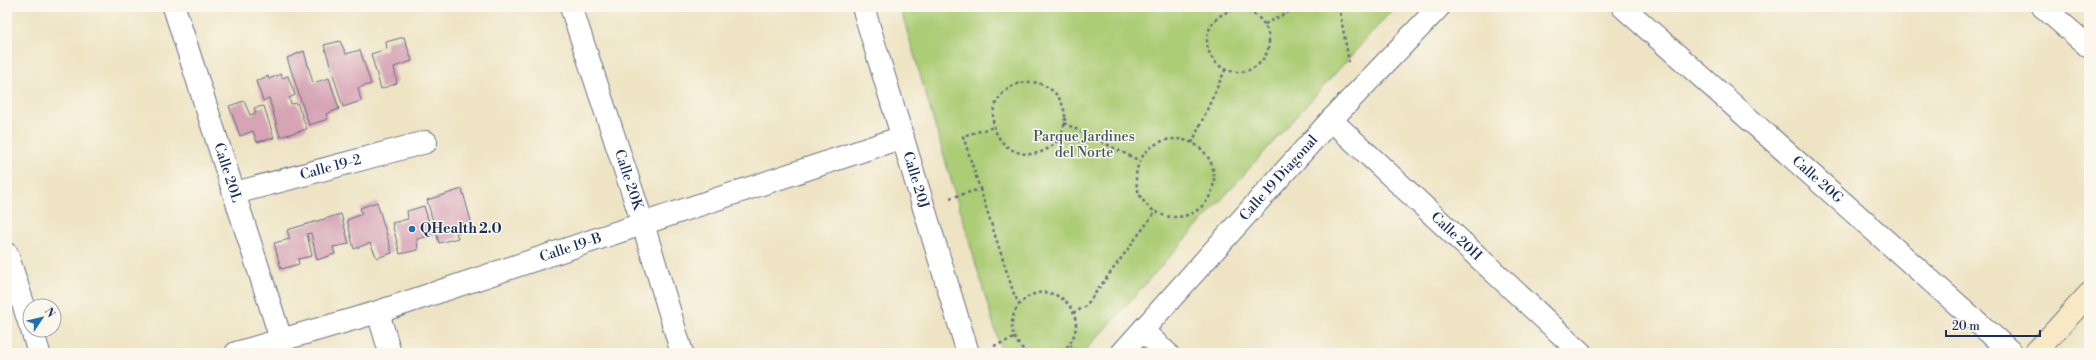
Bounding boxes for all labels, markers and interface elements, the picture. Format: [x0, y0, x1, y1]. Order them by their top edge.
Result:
park label: Parque Jardines del Norte [1033, 128, 1135, 162]
street label: Calle 19 Diagonal [1236, 131, 1322, 225]
street label: Calle 20L [209, 141, 245, 205]
street label: Calle 20K [610, 147, 647, 213]
street label: Calle 20J [898, 149, 933, 211]
street label: Calle 19-2 [298, 151, 363, 184]
street label: Calle 20G [1788, 152, 1847, 208]
street label: Calle 20H [1427, 208, 1486, 265]
place label: QHealth 2.0 [420, 220, 502, 238]
marker: QHealth 2.0 [407, 224, 417, 234]
street label: Calle 19-B [537, 229, 604, 266]
north arrow [22, 298, 62, 338]
text: N [41, 305, 58, 321]
scale bar [1946, 312, 2040, 338]
text: 20 m [1952, 319, 1980, 334]

